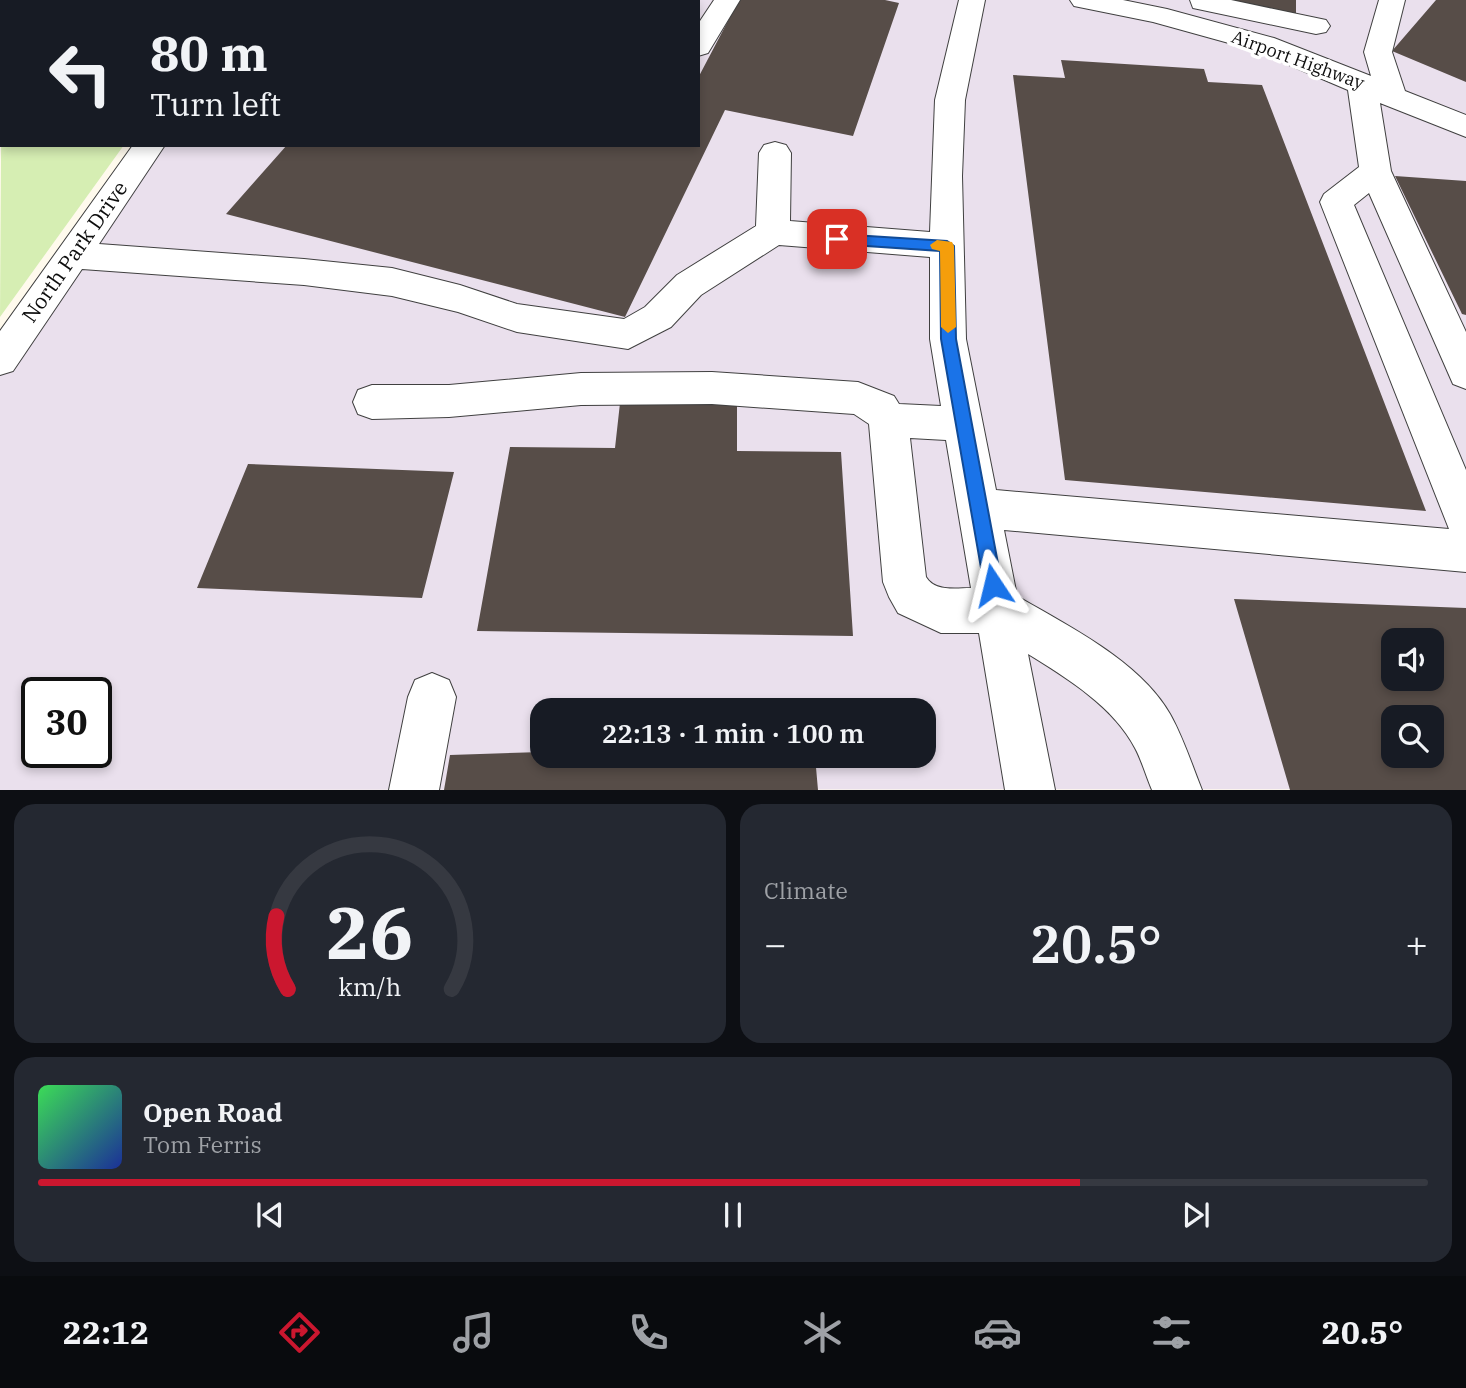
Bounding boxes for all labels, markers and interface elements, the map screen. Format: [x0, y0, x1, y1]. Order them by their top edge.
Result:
text: 80 m [150, 21, 268, 84]
street label: Airport Highway [1229, 25, 1368, 94]
icon: left [35, 28, 126, 119]
text: Turn left [150, 83, 281, 125]
street label: North Park Drive [15, 175, 133, 328]
pin [807, 209, 867, 269]
icon: arrive [818, 220, 856, 258]
position arrow [956, 548, 1030, 622]
map controls [1381, 628, 1444, 768]
button: sound [1381, 628, 1444, 691]
speed limit sign: 30 [21, 677, 112, 768]
button: search [1381, 705, 1444, 768]
text: 22:13 · 1 min · 100 m [602, 716, 864, 750]
text: Climate [764, 875, 848, 905]
text: 26 [326, 885, 414, 980]
text: 20.5° [1030, 910, 1162, 977]
text: − [764, 919, 787, 968]
text: + [1405, 919, 1428, 968]
text: km/h [338, 970, 402, 1003]
text: Open Road [143, 1095, 282, 1129]
text: Tom Ferris [143, 1129, 262, 1159]
icon: previous [251, 1196, 289, 1234]
icon: pause [714, 1196, 752, 1234]
icon: next [1177, 1196, 1215, 1234]
icon: directions [275, 1308, 324, 1357]
icon: music [449, 1308, 498, 1357]
icon: phone [624, 1308, 673, 1357]
icon: climate [798, 1308, 847, 1357]
icon: car [973, 1308, 1022, 1357]
icon: filters [1147, 1308, 1196, 1357]
text: 22:12 [63, 1311, 149, 1353]
text: 20.5° [1322, 1311, 1403, 1353]

